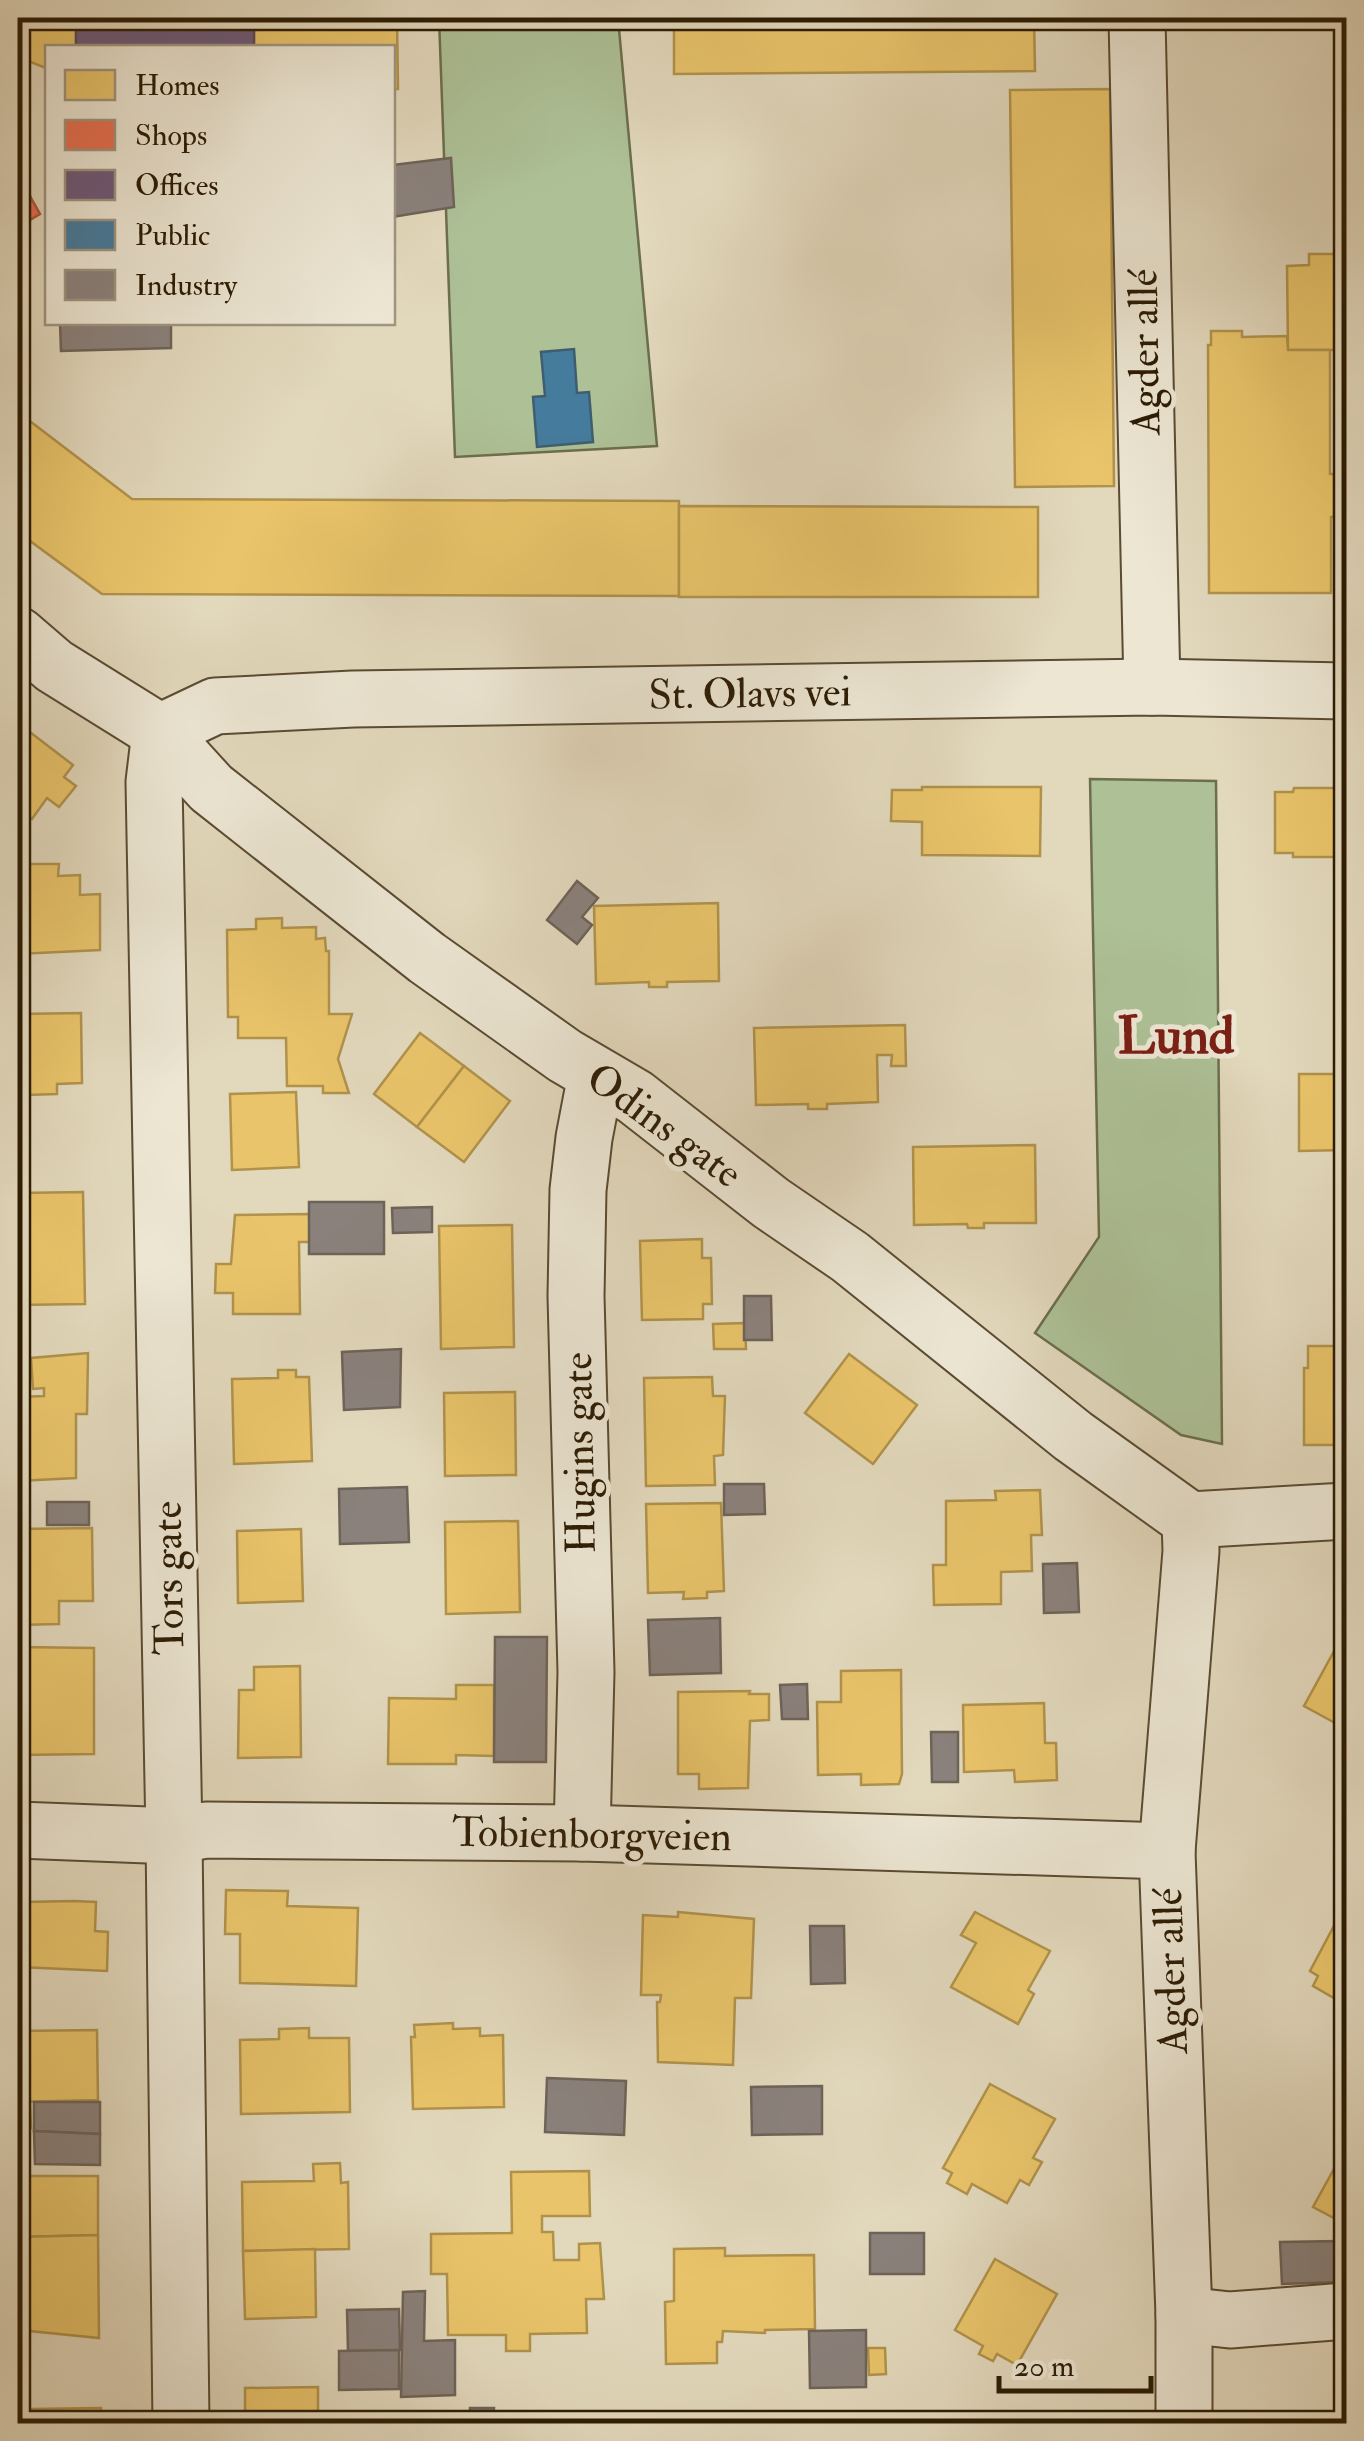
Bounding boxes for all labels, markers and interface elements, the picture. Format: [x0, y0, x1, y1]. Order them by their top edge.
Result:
legend [45, 45, 395, 325]
text: Homes [135, 67, 220, 104]
text: Shops [135, 117, 207, 154]
text: Offices [135, 167, 219, 204]
text: Public [135, 217, 210, 254]
text: Industry [135, 267, 238, 304]
street label: Agder allé [1118, 268, 1172, 437]
street label: St. Olavs vei [648, 666, 852, 722]
district label: Lund [1118, 1004, 1235, 1069]
street label: Odins gate [576, 1052, 752, 1200]
street label: Hugins gate [552, 1352, 608, 1554]
street label: Tors gate [142, 1501, 196, 1655]
street label: Tobienborgveien [452, 1807, 732, 1863]
street label: Agder allé [1142, 1887, 1200, 2056]
scale bar [999, 2331, 1152, 2393]
text: 20 m [1014, 2348, 1074, 2385]

